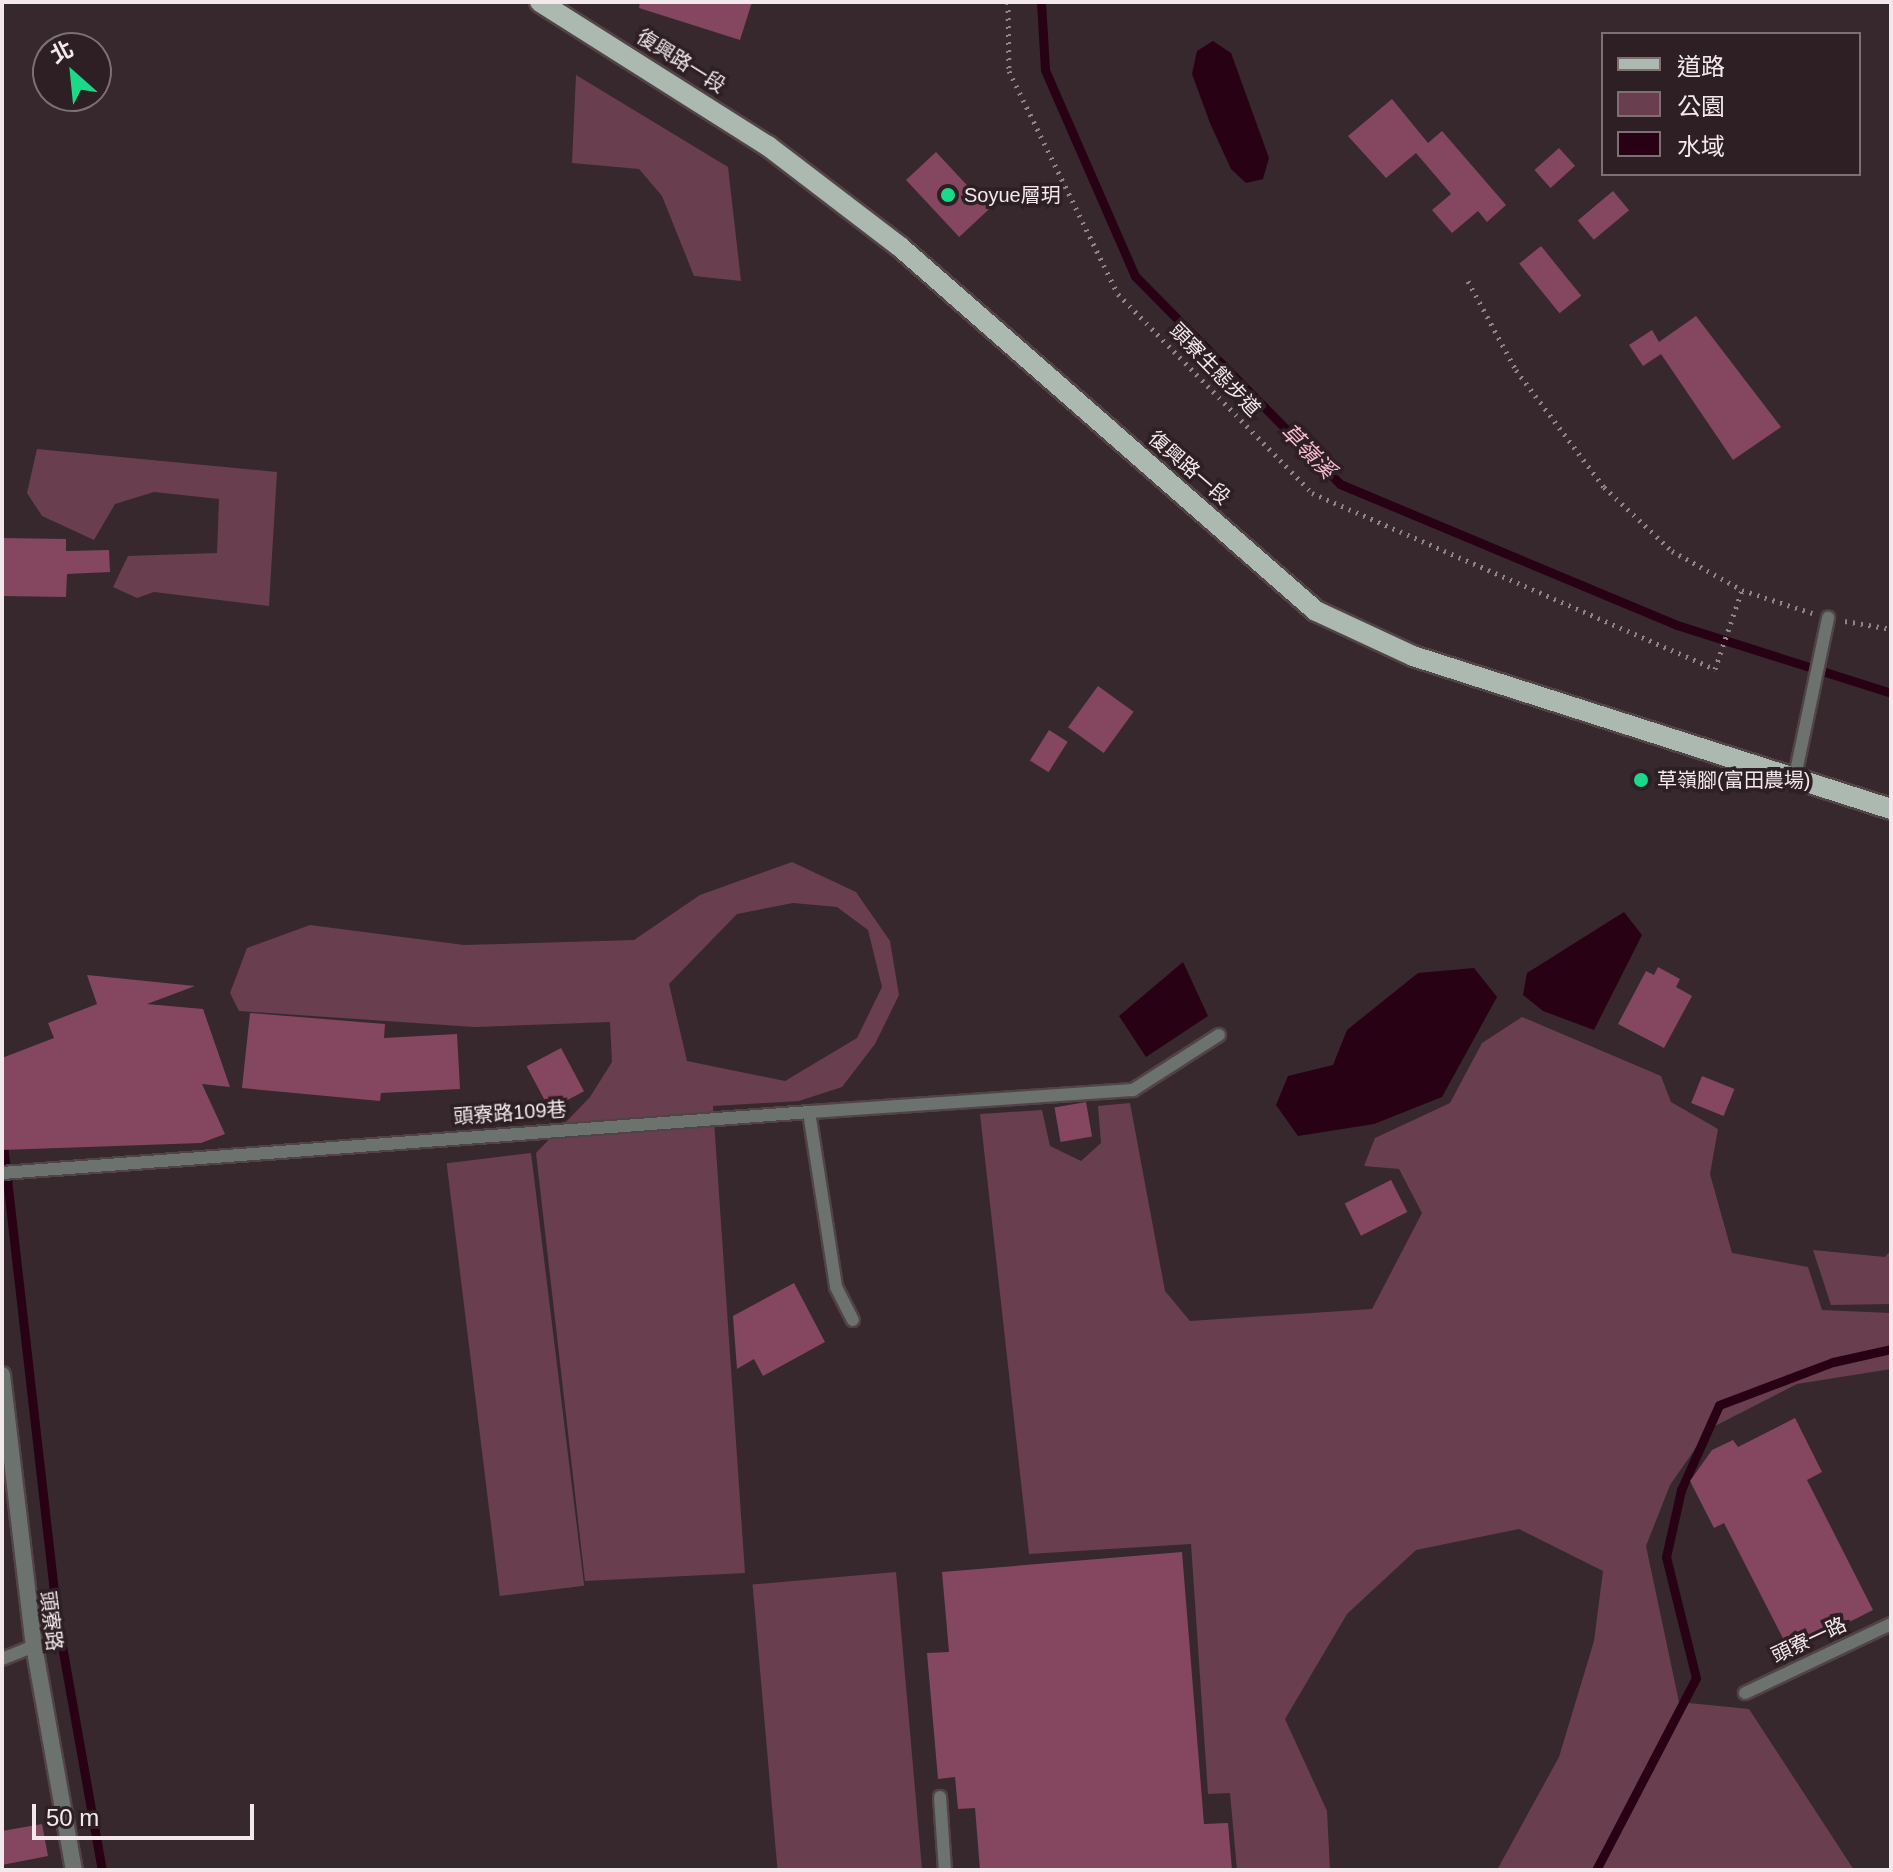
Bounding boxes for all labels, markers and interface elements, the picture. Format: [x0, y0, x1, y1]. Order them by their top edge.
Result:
street label: 復興路一段 [632, 24, 730, 98]
north arrow [32, 32, 112, 112]
legend [1601, 32, 1861, 176]
text: 北 [46, 36, 77, 68]
text: 道路 [1677, 53, 1725, 80]
text: 公園 [1677, 93, 1725, 120]
text: 水域 [1677, 133, 1725, 160]
place label: Soyue層玥 [964, 183, 1061, 207]
marker: Soyue層玥 [939, 186, 957, 204]
street label: 頭寮生態步道 [1165, 319, 1265, 421]
water label: 草嶺溪 [1275, 418, 1341, 484]
street label: 復興路一段 [1143, 426, 1235, 510]
place label: 草嶺腳(富田農場) [1657, 768, 1810, 792]
marker: 草嶺腳(富田農場) [1632, 771, 1650, 789]
street label: 頭寮路109巷 [453, 1097, 567, 1129]
street label: 頭寮路 [35, 1590, 67, 1652]
street label: 頭寮一路 [1768, 1612, 1850, 1668]
scale bar [36, 1788, 258, 1838]
text: 50 m [46, 1804, 99, 1831]

